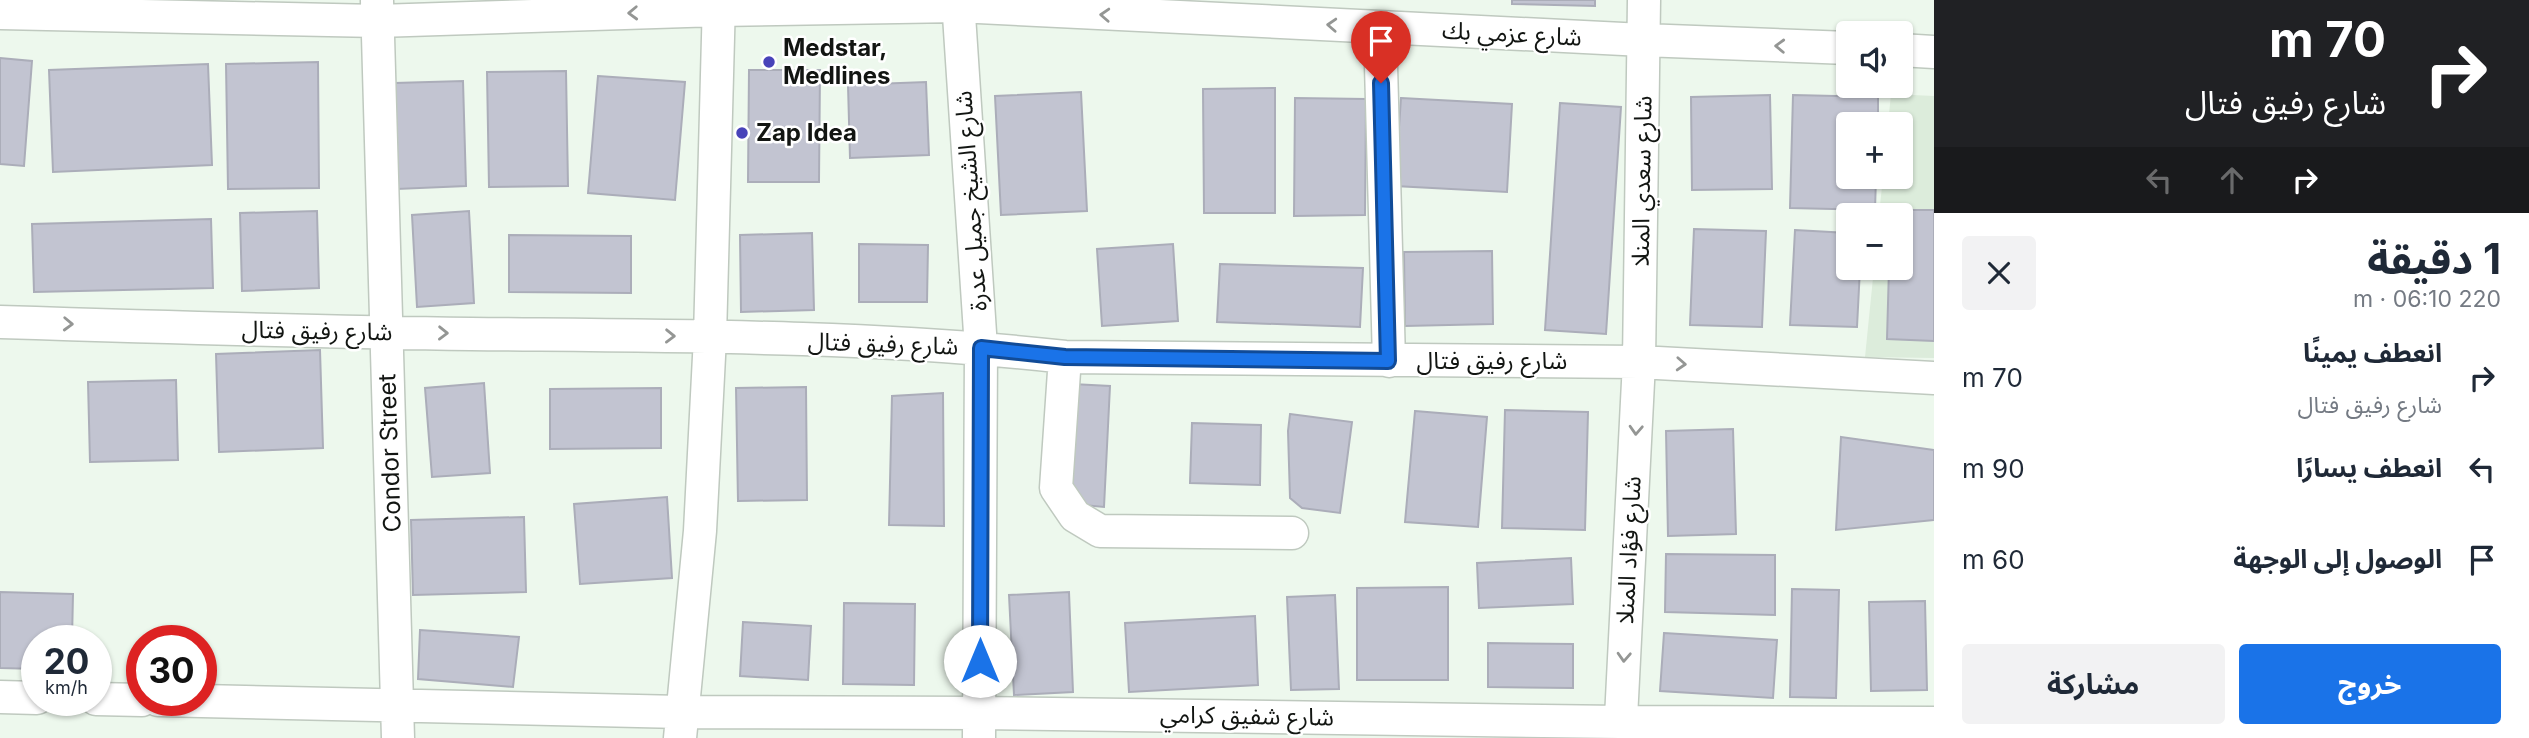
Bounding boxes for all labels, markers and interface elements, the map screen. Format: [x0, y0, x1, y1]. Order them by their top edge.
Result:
one-way arrow [627, 5, 638, 21]
one-way arrow [1099, 7, 1110, 22]
text: 70 m [2269, 10, 2386, 69]
pin [1351, 11, 1411, 83]
street label: شارع عزمي بك [1441, 15, 1583, 56]
one-way arrow [1327, 18, 1338, 33]
map controls [1836, 21, 1913, 280]
button: sound [1836, 21, 1913, 98]
icon: arrive [1362, 22, 1400, 60]
icon: right [2410, 28, 2501, 119]
place label: Medstar, Medlines [783, 33, 890, 90]
one-way arrow [1774, 38, 1785, 53]
marker: Medstar, Medlines [761, 54, 777, 70]
text: شارع رفيق فتال [2185, 83, 2386, 122]
street label: شارع الشيخ جميل عدرة [948, 90, 996, 312]
street label: شارع سعدي المنلا [1626, 95, 1662, 267]
button: + [1836, 112, 1913, 189]
place label: Zap Idea [756, 118, 857, 147]
marker: Zap Idea [734, 125, 750, 141]
icon: left [2140, 161, 2178, 199]
icon: ahead [2213, 161, 2251, 199]
icon: right [2286, 161, 2324, 199]
button: − [1836, 203, 1913, 280]
text: 1 دقيقة [2367, 233, 2501, 284]
button: close [1962, 236, 2036, 310]
text: 220 m · 06:10 [2353, 285, 2501, 313]
street label: شارع رفيق فتال [241, 315, 393, 349]
one-way arrow [63, 316, 74, 332]
one-way arrow [437, 326, 448, 341]
street label: شارع رفيق فتال [807, 326, 959, 364]
one-way arrow [665, 328, 676, 344]
text: انعطف يمينًا [2303, 337, 2442, 368]
street label: شارع رفيق فتال [1417, 346, 1567, 378]
one-way arrow [1676, 356, 1687, 371]
icon: right [2463, 359, 2501, 397]
text: 70 m [1962, 362, 2023, 393]
street label: Condor Street [372, 373, 407, 533]
text: شارع رفيق فتال [2298, 391, 2442, 419]
one-way arrow [1628, 425, 1643, 436]
icon: left [2463, 450, 2501, 488]
text: انعطف يسارًا [2296, 452, 2442, 483]
text: 90 m [1962, 453, 2025, 484]
street label: شارع فؤاد المنلا [1610, 475, 1650, 625]
icon: arrive [2463, 541, 2501, 579]
text: الوصول إلى الوجهة [2233, 543, 2442, 574]
text: 60 m [1962, 544, 2025, 575]
position arrow [943, 624, 1017, 698]
speed limit sign: 30 [126, 625, 217, 716]
text: 20 [44, 640, 89, 682]
button: مشاركة [1962, 644, 2225, 724]
button: خروج [2239, 644, 2501, 724]
one-way arrow [1616, 652, 1631, 663]
text: km/h [45, 677, 88, 698]
street label: شارع شفيق كرامي [1160, 699, 1334, 736]

